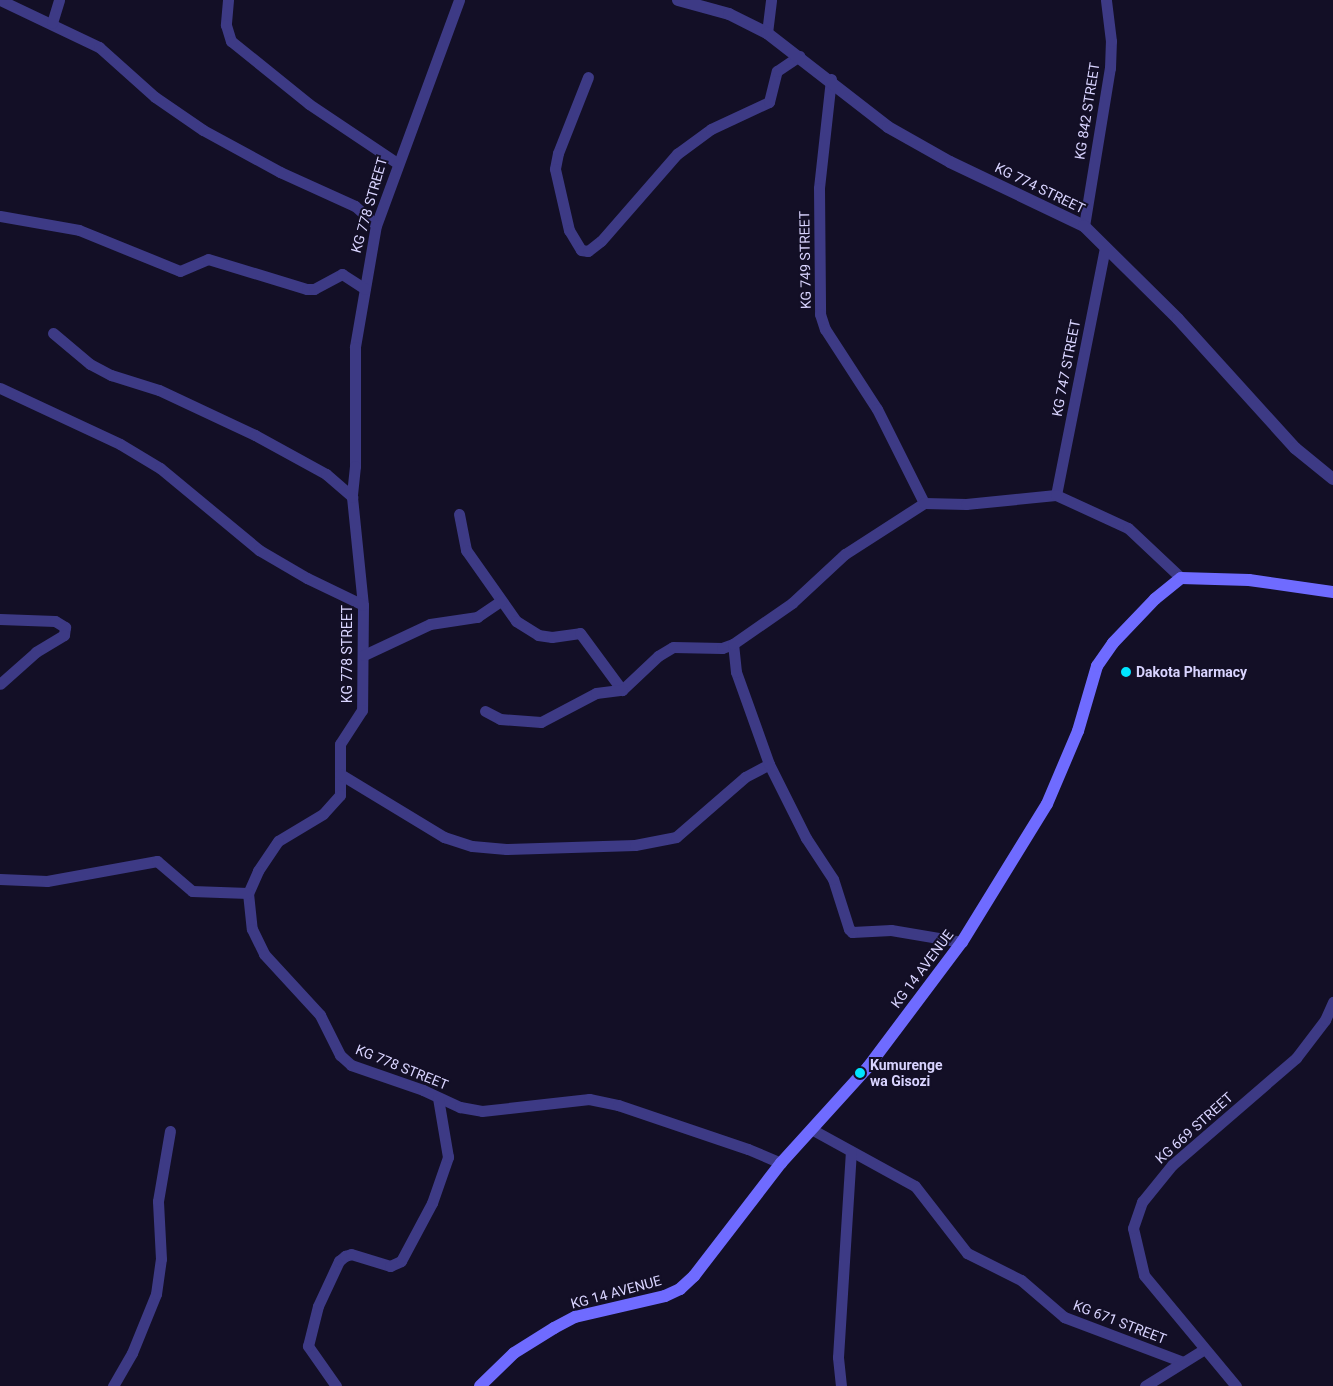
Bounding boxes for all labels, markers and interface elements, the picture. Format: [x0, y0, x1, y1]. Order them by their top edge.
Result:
street label: KG 842 STREET [1071, 61, 1103, 161]
street label: KG 778 STREET [347, 155, 391, 255]
street label: KG 774 STREET [992, 159, 1088, 217]
street label: KG 749 STREET [796, 211, 814, 309]
street label: KG 747 STREET [1048, 318, 1084, 418]
street label: KG 778 STREET [339, 605, 355, 703]
place label: Dakota Pharmacy [1136, 664, 1247, 680]
marker: Dakota Pharmacy [1120, 666, 1132, 678]
street label: KG 14 AVENUE [887, 927, 957, 1011]
street label: KG 778 STREET [353, 1041, 451, 1093]
place label: Kumurenge wa Gisozi [870, 1057, 943, 1090]
marker: Kumurenge wa Gisozi [854, 1067, 866, 1079]
street label: KG 669 STREET [1152, 1089, 1236, 1167]
street label: KG 14 AVENUE [569, 1272, 663, 1312]
street label: KG 671 STREET [1071, 1297, 1169, 1347]

